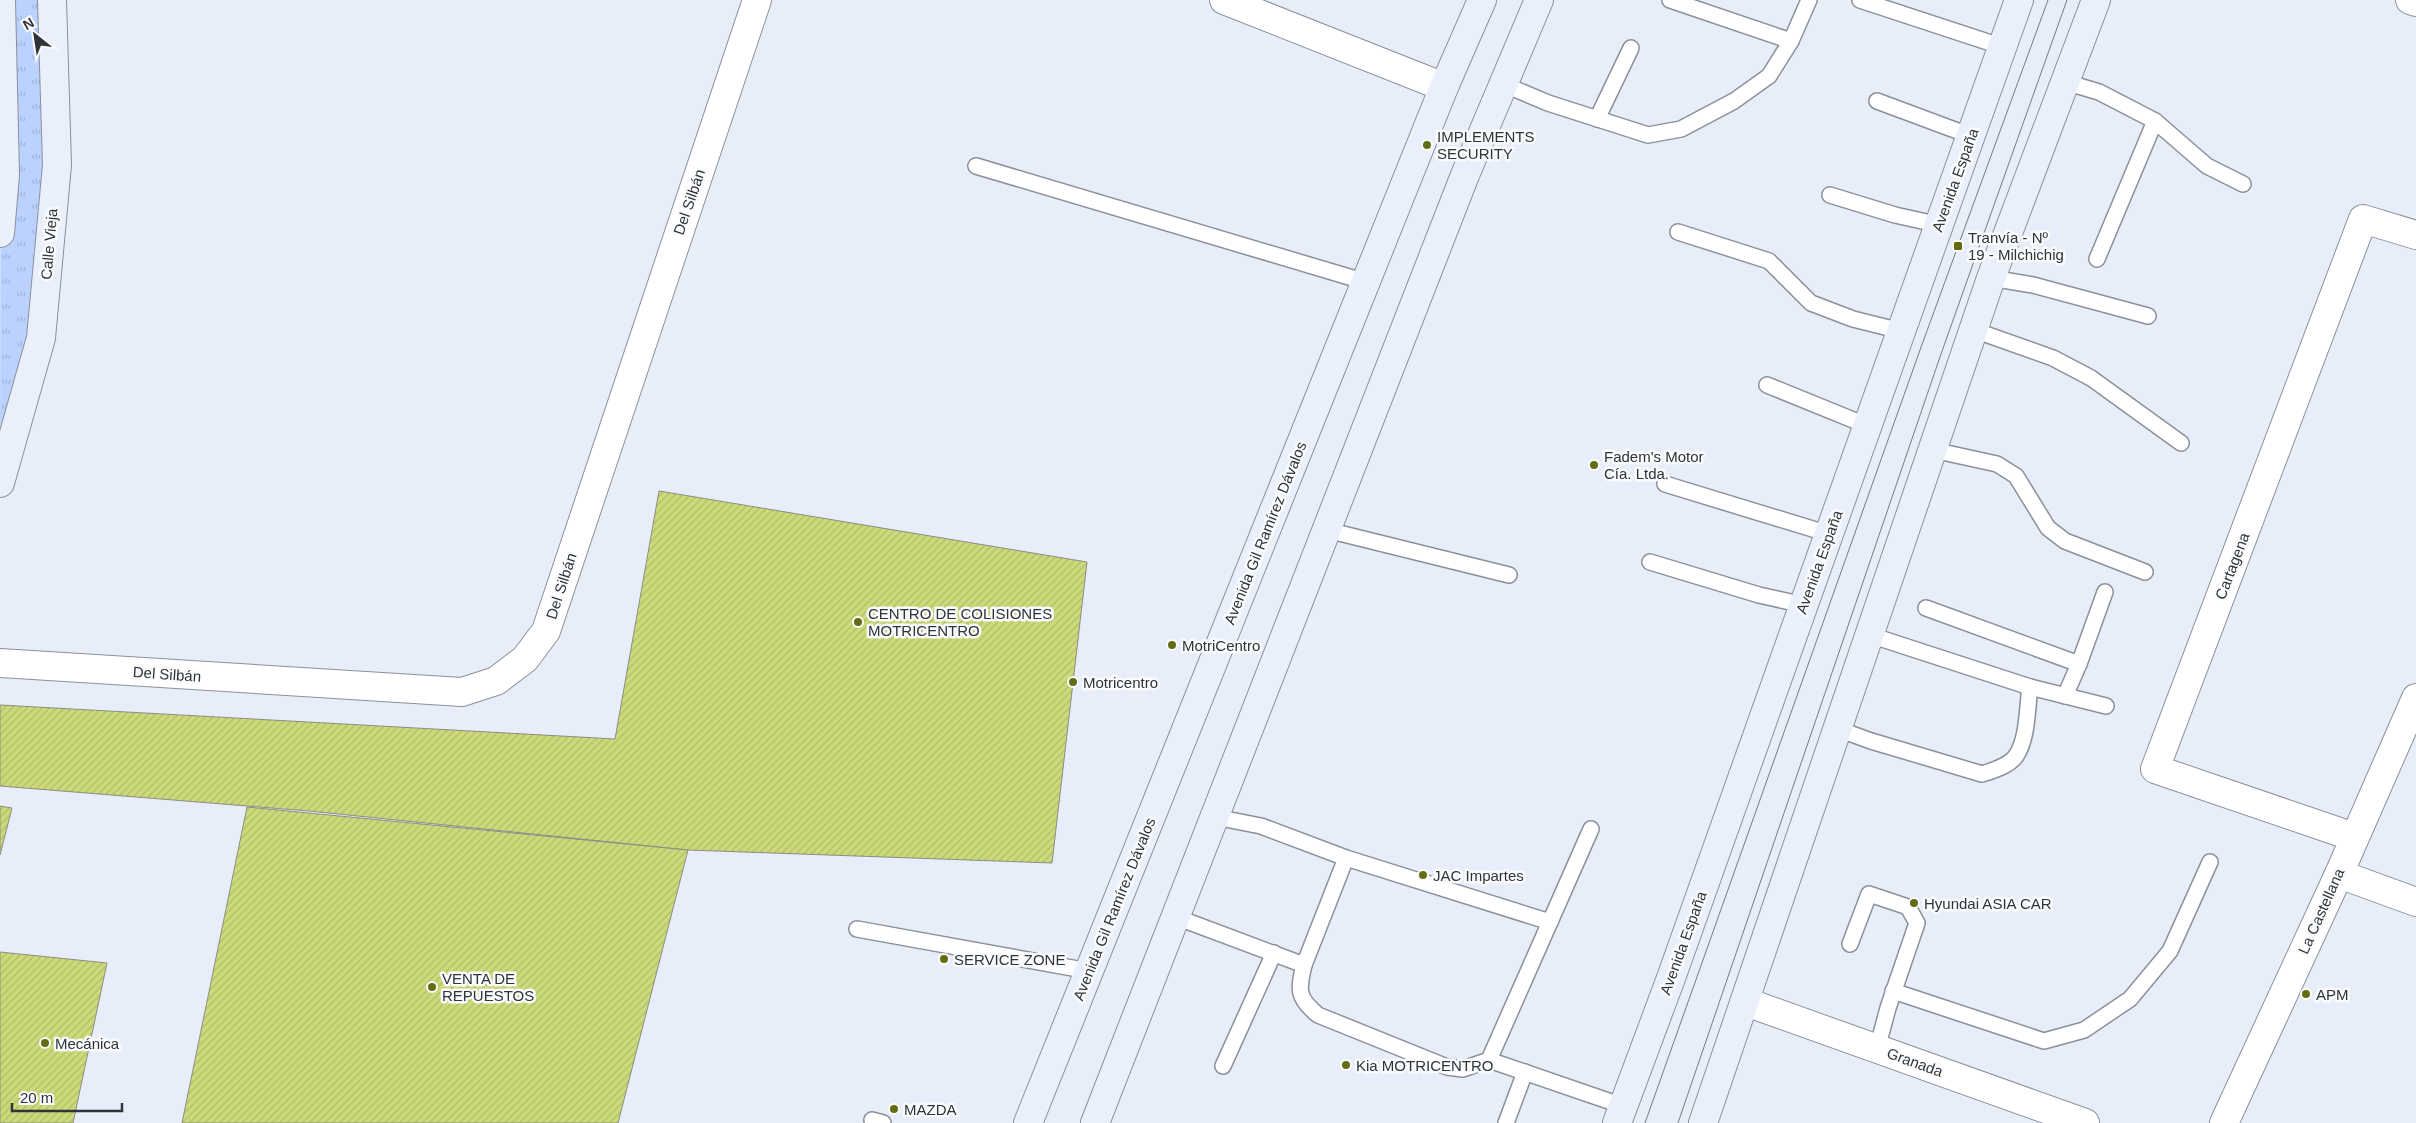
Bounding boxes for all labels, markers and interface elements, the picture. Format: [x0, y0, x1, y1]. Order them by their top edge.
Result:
north arrow [10, 10, 60, 60]
text: N [20, 14, 37, 33]
street label: Avenida España [1928, 125, 1982, 234]
place label: IMPLEMENTS SECURITY [1437, 128, 1535, 162]
marker: IMPLEMENTS SECURITY [1421, 139, 1433, 151]
street label: Del Silbán [670, 167, 708, 237]
street label: Calle Vieja [37, 207, 61, 280]
place label: Tranvía - Nº 19 - Milchichig [1968, 229, 2064, 263]
marker: Tranvía - Nº 19 - Milchichig [1952, 240, 1964, 252]
street label: Avenida Gil Ramírez Dávalos [1220, 439, 1310, 627]
place label: Fadem's Motor Cía. Ltda. [1604, 448, 1704, 482]
marker: Fadem's Motor Cía. Ltda. [1588, 459, 1600, 471]
street label: Avenida España [1792, 507, 1846, 616]
street label: Cartagena [2212, 530, 2253, 602]
street label: Del Silbán [542, 551, 580, 621]
place label: CENTRO DE COLISIONES MOTRICENTRO [868, 605, 1052, 639]
marker: CENTRO DE COLISIONES MOTRICENTRO [852, 616, 864, 628]
place label: MotriCentro [1182, 637, 1260, 654]
marker: MotriCentro [1166, 639, 1178, 651]
street label: Del Silbán [132, 663, 202, 685]
place label: Motricentro [1083, 674, 1158, 691]
marker: Motricentro [1067, 676, 1079, 688]
street label: Avenida Gil Ramírez Dávalos [1069, 815, 1159, 1003]
street label: La Castellana [2295, 865, 2348, 956]
place label: JAC Impartes [1433, 867, 1524, 884]
marker: JAC Impartes [1417, 869, 1429, 881]
street label: Avenida España [1656, 888, 1710, 997]
place label: Hyundai ASIA CAR [1924, 895, 2052, 912]
marker: Hyundai ASIA CAR [1908, 897, 1920, 909]
place label: SERVICE ZONE [954, 951, 1065, 968]
marker: SERVICE ZONE [938, 953, 950, 965]
place label: VENTA DE REPUESTOS [442, 970, 534, 1004]
marker: VENTA DE REPUESTOS [426, 981, 438, 993]
place label: APM [2316, 986, 2349, 1003]
marker: APM [2300, 988, 2312, 1000]
place label: Mecánica [55, 1035, 120, 1052]
marker: Mecánica [39, 1037, 51, 1049]
street label: Granada [1885, 1044, 1946, 1080]
place label: Kia MOTRICENTRO [1356, 1057, 1494, 1074]
marker: Kia MOTRICENTRO [1340, 1059, 1352, 1071]
scale bar [12, 1080, 122, 1112]
text: 20 m [20, 1089, 53, 1106]
place label: MAZDA [904, 1101, 957, 1118]
marker: MAZDA [888, 1103, 900, 1115]

